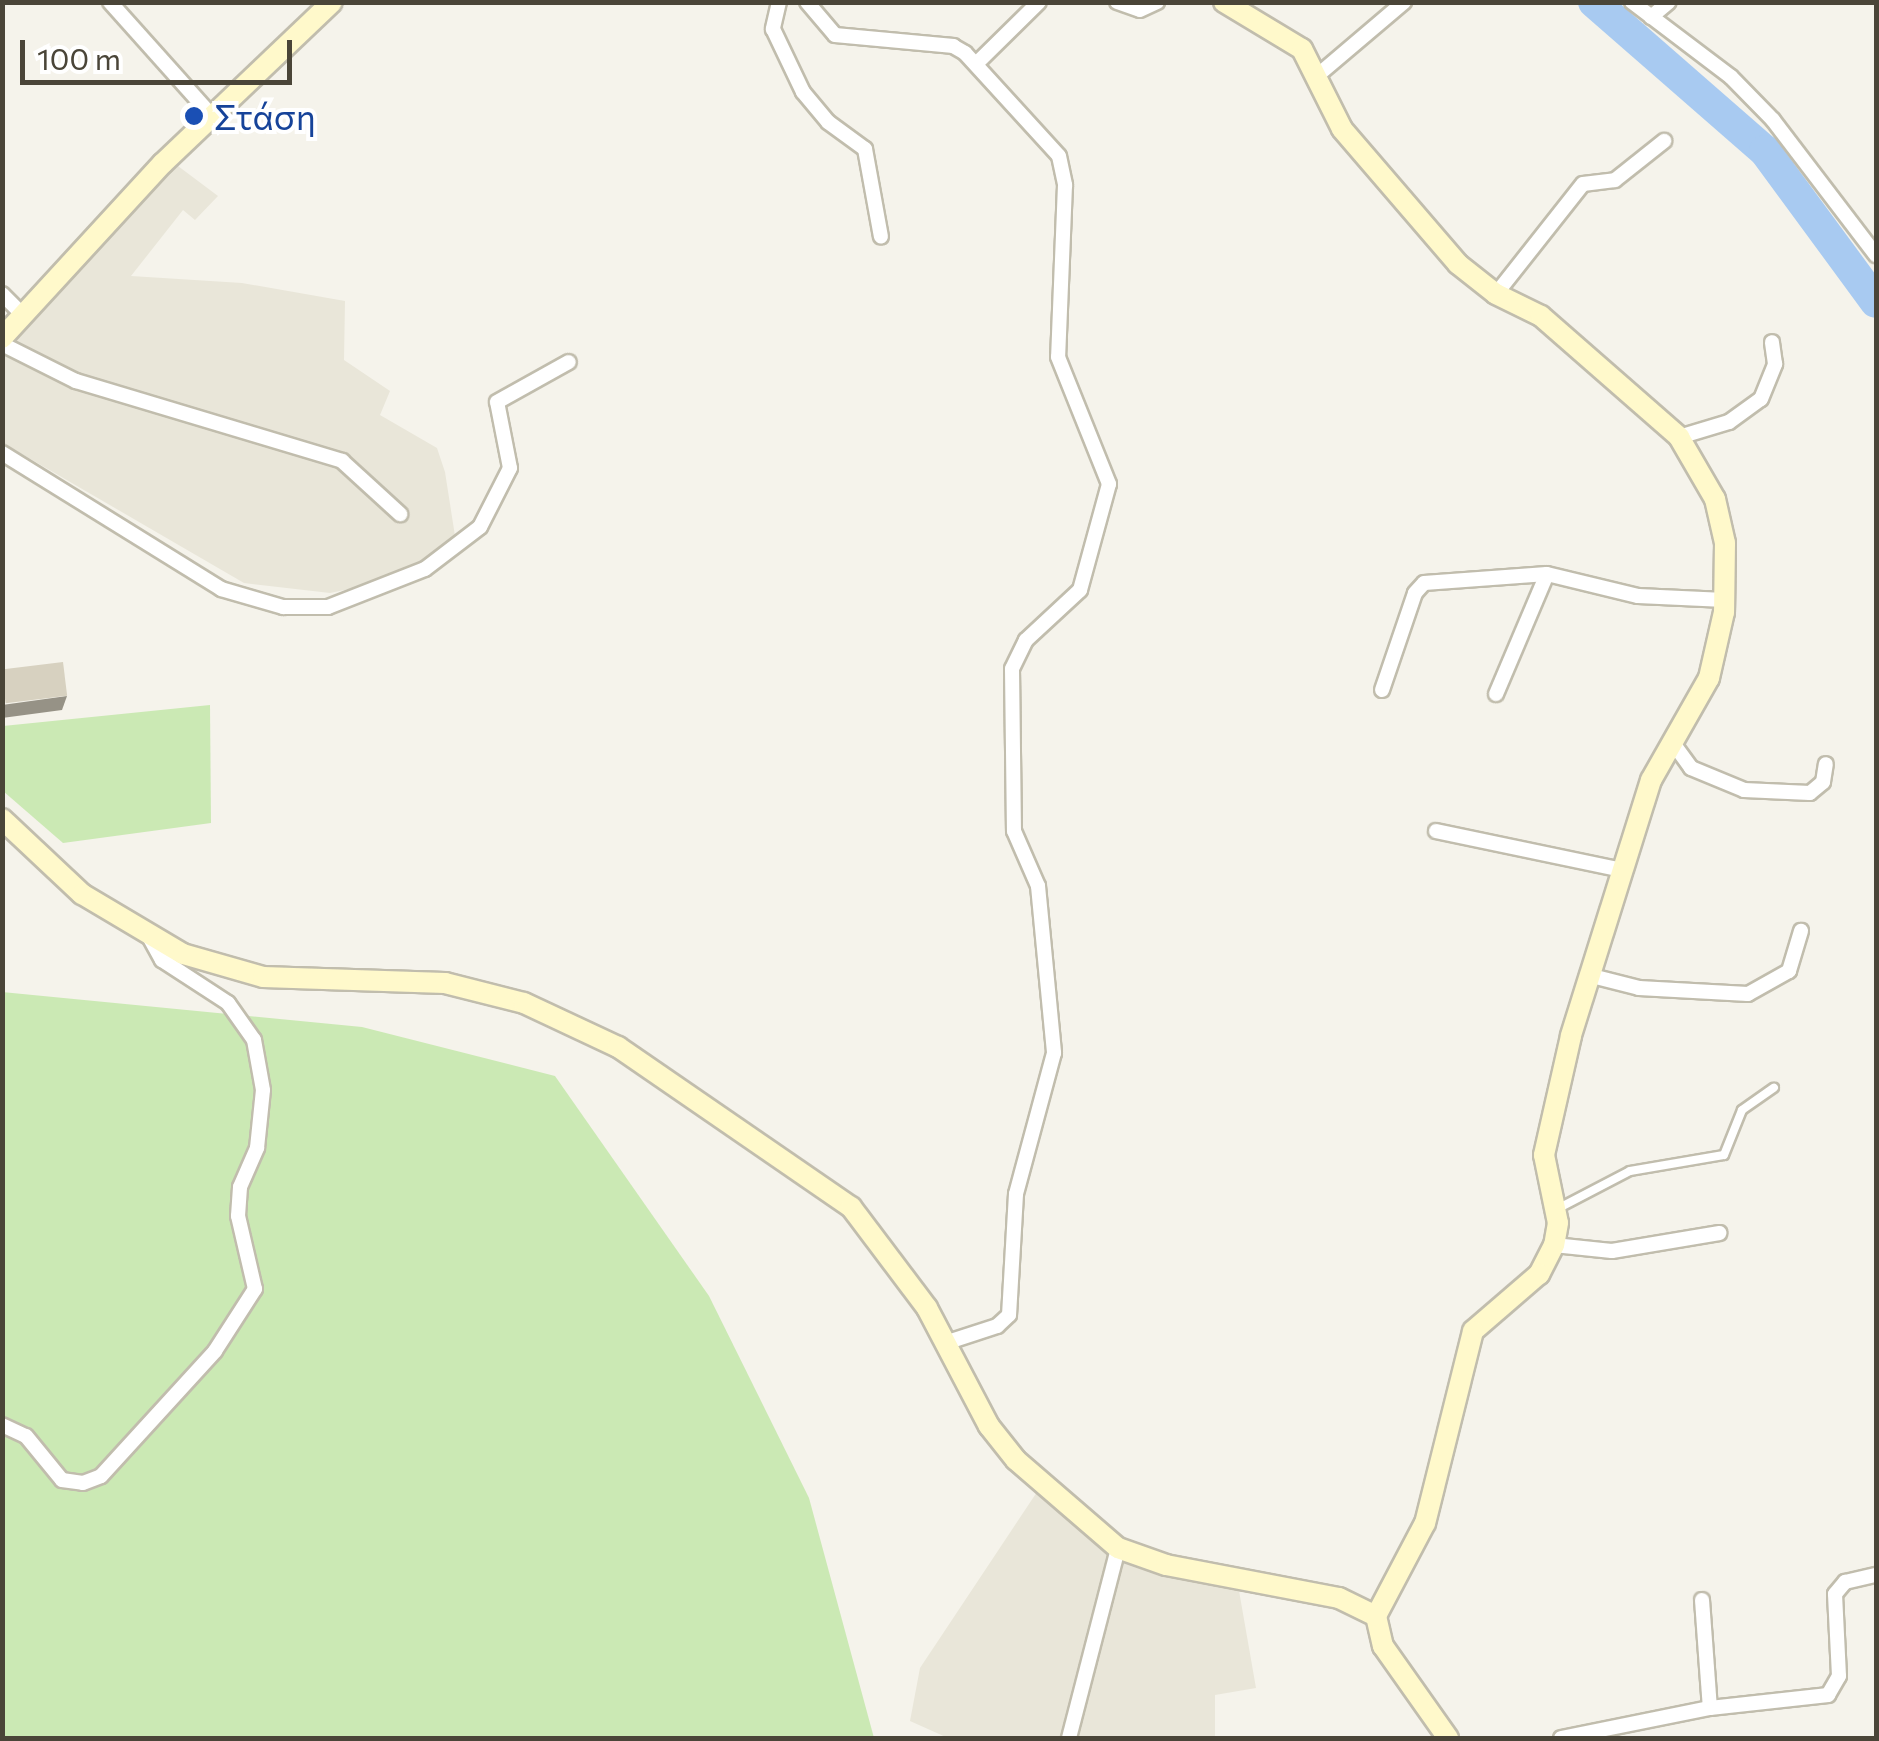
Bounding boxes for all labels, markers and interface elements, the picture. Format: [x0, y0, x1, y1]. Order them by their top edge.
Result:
scale bar [25, 20, 298, 82]
text: 100 m [37, 39, 121, 76]
place label: Στάση [214, 95, 316, 137]
marker: Στάση [183, 105, 205, 127]

